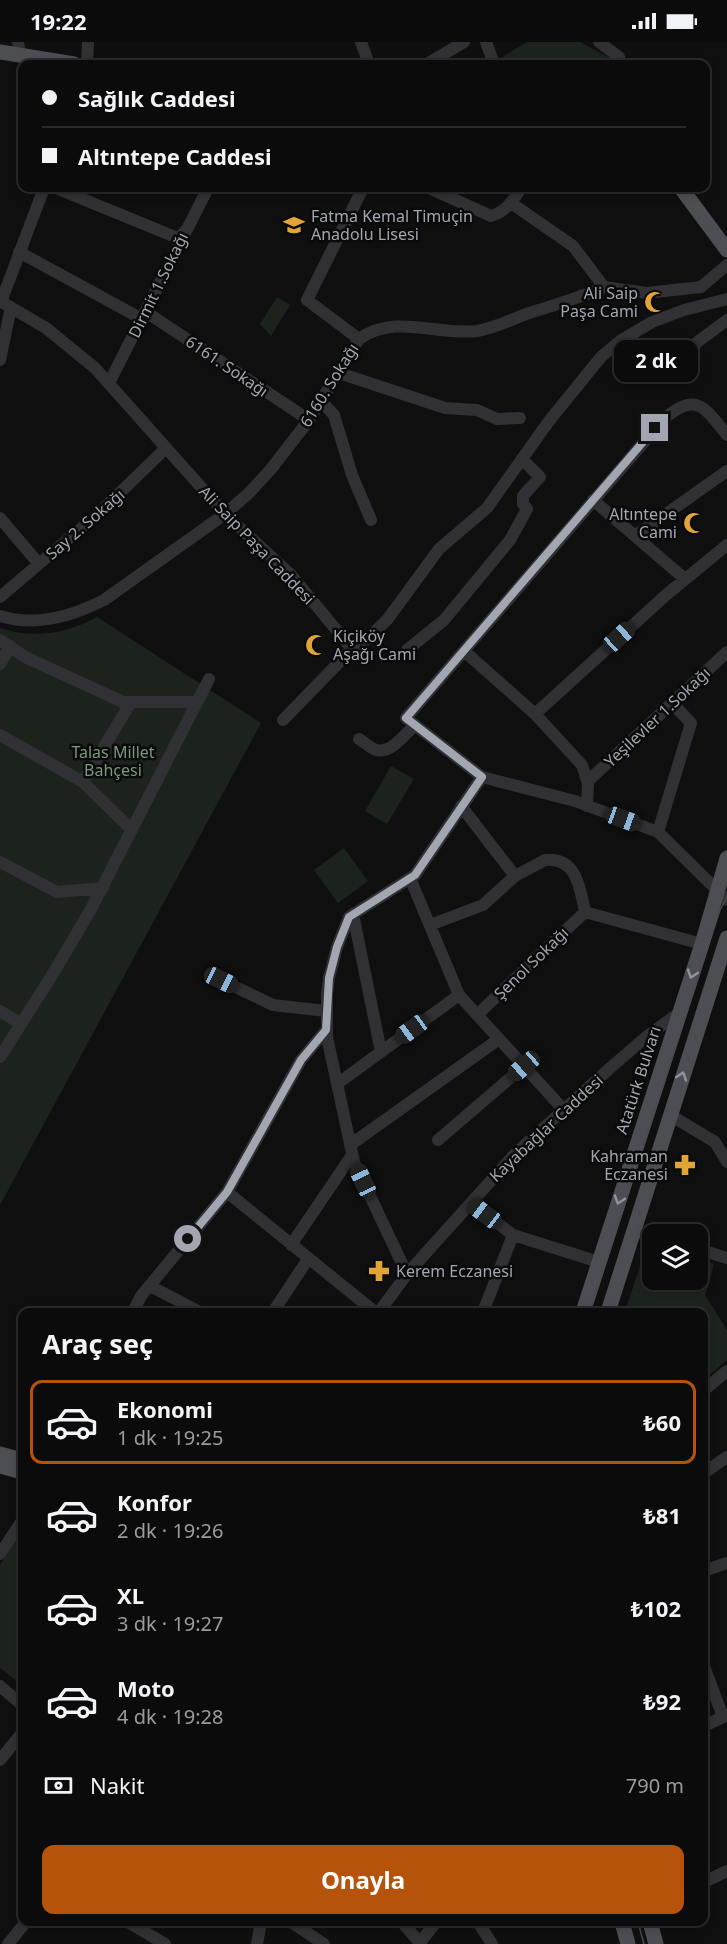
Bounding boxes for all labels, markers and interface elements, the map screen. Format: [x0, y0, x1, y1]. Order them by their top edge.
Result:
text: 19:22 [30, 6, 87, 36]
text: Sağlık Caddesi [78, 83, 236, 113]
text: Altıntepe Caddesi [78, 141, 272, 171]
place label: Fatma Kemal Timuçin Anadolu Lisesi [311, 205, 473, 245]
school or university icon: Fatma Kemal Timuçin Anadolu Lisesi [282, 213, 306, 237]
street label: Dirmit 1.Sokağı [123, 229, 193, 341]
place label: Ali Saip Paşa Cami [560, 282, 638, 322]
mosque icon: Ali Saip Paşa Cami [643, 290, 667, 314]
street label: 6161. Sokağı [181, 330, 273, 402]
street label: 6160. Sokağı [294, 339, 364, 431]
callout: 2 dk [613, 341, 697, 383]
text: 2 dk [635, 347, 677, 374]
route end [641, 414, 668, 441]
street label: Ali Saip Paşa Caddesi [194, 481, 320, 609]
street label: Say 2. Sokağı [41, 484, 129, 564]
place label: Altıntepe Cami [609, 503, 677, 543]
mosque icon: Altıntepe Cami [682, 511, 706, 535]
car [600, 618, 638, 656]
place label: Kiçiköy Aşağı Cami [333, 625, 416, 665]
mosque icon: Kiçiköy Aşağı Cami [304, 633, 328, 657]
street label: Yeşilevler 1.Sokağı [599, 662, 715, 772]
park label: Talas Millet Bahçesi [71, 741, 155, 781]
car [603, 804, 643, 834]
street label: Şenol Sokağı [489, 922, 573, 1004]
car [201, 964, 241, 996]
one-way arrow [686, 968, 699, 979]
car [392, 1011, 432, 1047]
street label: Atatürk Bulvarı [610, 1023, 666, 1137]
car [505, 1047, 543, 1085]
street label: Kayabağlar Caddesi [484, 1069, 608, 1187]
one-way arrow [675, 1071, 687, 1082]
place label: Kahraman Eczanesi [590, 1145, 668, 1185]
pharmacy icon: Kahraman Eczanesi [673, 1153, 697, 1177]
car [347, 1161, 379, 1201]
one-way arrow [614, 1194, 626, 1205]
car [465, 1196, 505, 1232]
map controls [642, 1224, 708, 1290]
button: layers [642, 1224, 708, 1290]
route start [174, 1225, 201, 1252]
pharmacy icon: Kerem Eczanesi [367, 1259, 391, 1283]
place label: Kerem Eczanesi [396, 1260, 513, 1282]
text: Araç seç [42, 1325, 153, 1362]
text: Ekonomi [117, 1394, 213, 1424]
icon: car [45, 1395, 99, 1449]
text: ₺60 [643, 1407, 681, 1437]
text: 1 dk · 19:25 [117, 1424, 224, 1451]
text: Konfor [117, 1487, 192, 1517]
icon: car [45, 1488, 99, 1542]
text: ₺81 [643, 1500, 681, 1530]
text: 2 dk · 19:26 [117, 1517, 224, 1544]
text: XL [117, 1580, 144, 1610]
icon: car [45, 1581, 99, 1635]
text: ₺102 [631, 1593, 681, 1623]
text: 3 dk · 19:27 [117, 1610, 224, 1637]
text: Moto [117, 1673, 175, 1703]
icon: car [45, 1674, 99, 1728]
text: ₺92 [643, 1686, 681, 1716]
text: 4 dk · 19:28 [117, 1703, 224, 1730]
icon: cash [42, 1769, 75, 1802]
text: Nakit [90, 1770, 144, 1800]
text: 790 m [626, 1772, 684, 1799]
button: Onayla [42, 1845, 684, 1914]

